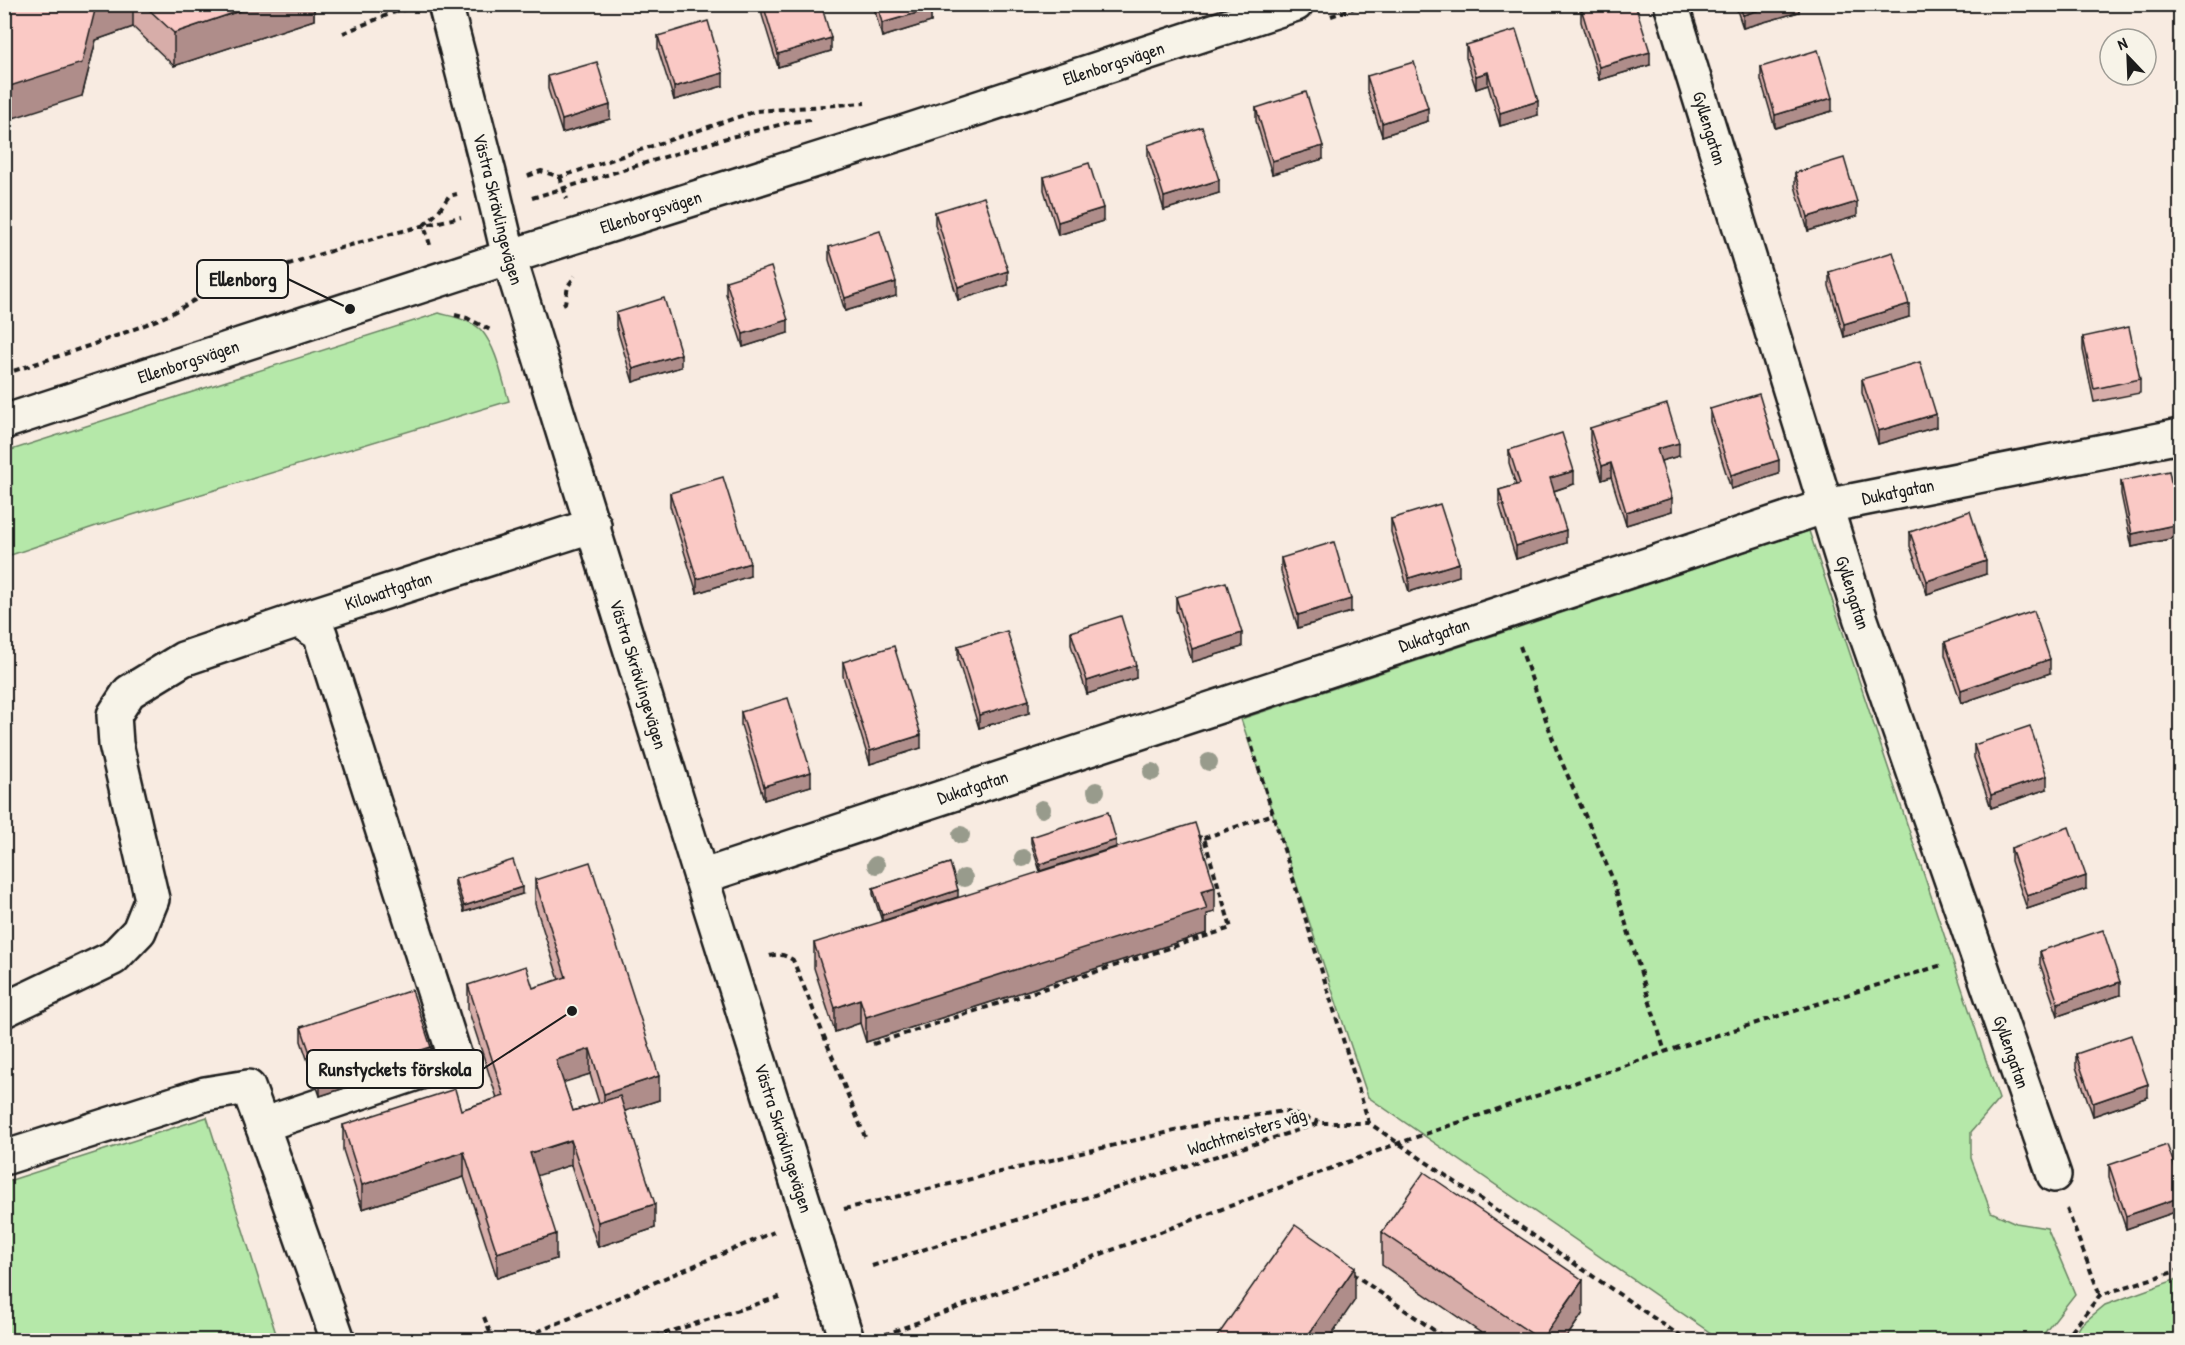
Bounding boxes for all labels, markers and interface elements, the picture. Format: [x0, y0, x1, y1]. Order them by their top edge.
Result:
north arrow [2098, 27, 2158, 87]
text: N [2114, 31, 2131, 55]
street label: Ellenborgsvägen [1060, 35, 1167, 91]
street label: Gyllengatan [1687, 88, 1733, 168]
street label: Västra Skrävlingevägen [467, 131, 530, 288]
street label: Ellenborgsvägen [597, 184, 705, 239]
callout: Ellenborg [197, 260, 288, 298]
text: Ellenborg [209, 265, 277, 293]
street label: Ellenborgsvägen [134, 333, 242, 389]
street label: Dukatgatan [1860, 472, 1936, 511]
street label: Gyllengatan [1830, 553, 1876, 633]
street label: Kilowattgatan [342, 565, 435, 616]
street label: Västra Skrävlingevägen [604, 596, 674, 752]
street label: Dukatgatan [1395, 611, 1473, 658]
street label: Dukatgatan [934, 764, 1011, 810]
street label: Gyllengatan [1987, 1012, 2036, 1092]
callout: Runstyckets förskola [307, 1050, 483, 1088]
text: Runstyckets förskola [319, 1055, 471, 1083]
street label: Västra Skrävlingevägen [749, 1060, 819, 1216]
street label: Wachtmeisters väg [1184, 1102, 1309, 1161]

